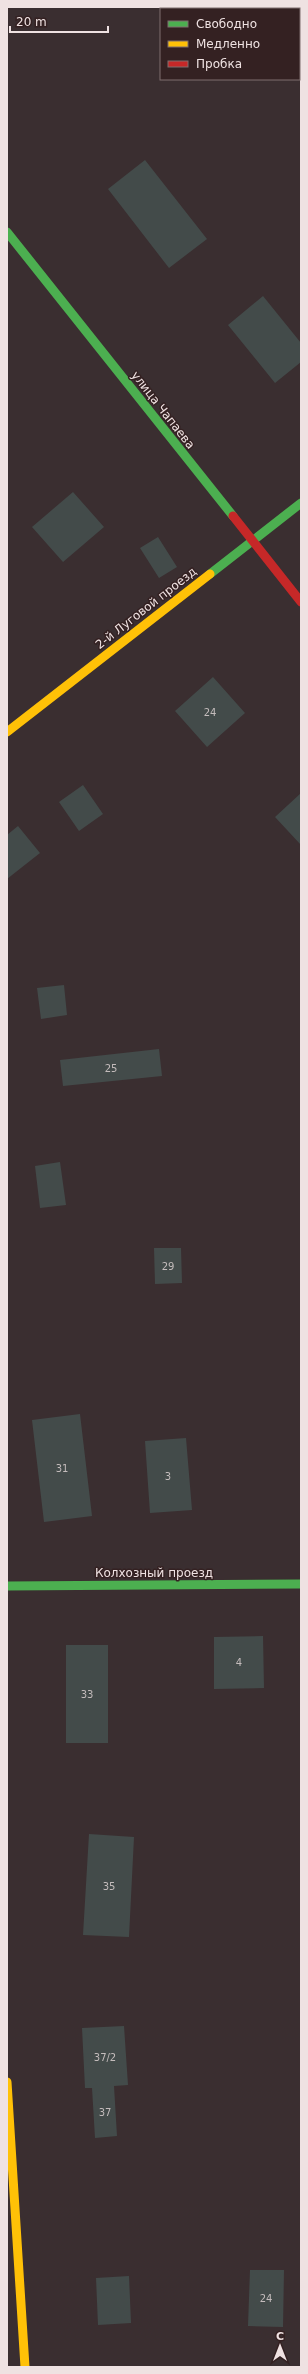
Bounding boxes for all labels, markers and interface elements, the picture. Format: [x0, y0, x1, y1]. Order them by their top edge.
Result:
scale bar [10, 8, 108, 34]
legend [160, 8, 300, 80]
text: 20 m [16, 15, 47, 29]
text: Свободно [196, 17, 257, 31]
text: Медленно [196, 37, 260, 51]
text: Пробка [196, 57, 242, 71]
street label: улица Чапаева [128, 368, 198, 452]
street label: 2-й Луговой проезд [93, 564, 199, 652]
house number: 24 [204, 707, 216, 718]
house number: 25 [105, 1063, 117, 1074]
house number: 29 [162, 1261, 174, 1272]
house number: 31 [56, 1463, 68, 1474]
house number: 3 [165, 1471, 171, 1482]
street label: Колхозный проезд [95, 1566, 213, 1580]
house number: 4 [236, 1657, 242, 1668]
house number: 33 [81, 1689, 93, 1700]
house number: 35 [103, 1881, 115, 1892]
house number: 37/2 [94, 2052, 116, 2063]
house number: 37 [99, 2107, 111, 2118]
house number: 24 [260, 2293, 272, 2304]
north arrow [260, 2326, 300, 2366]
text: С [276, 2330, 284, 2343]

